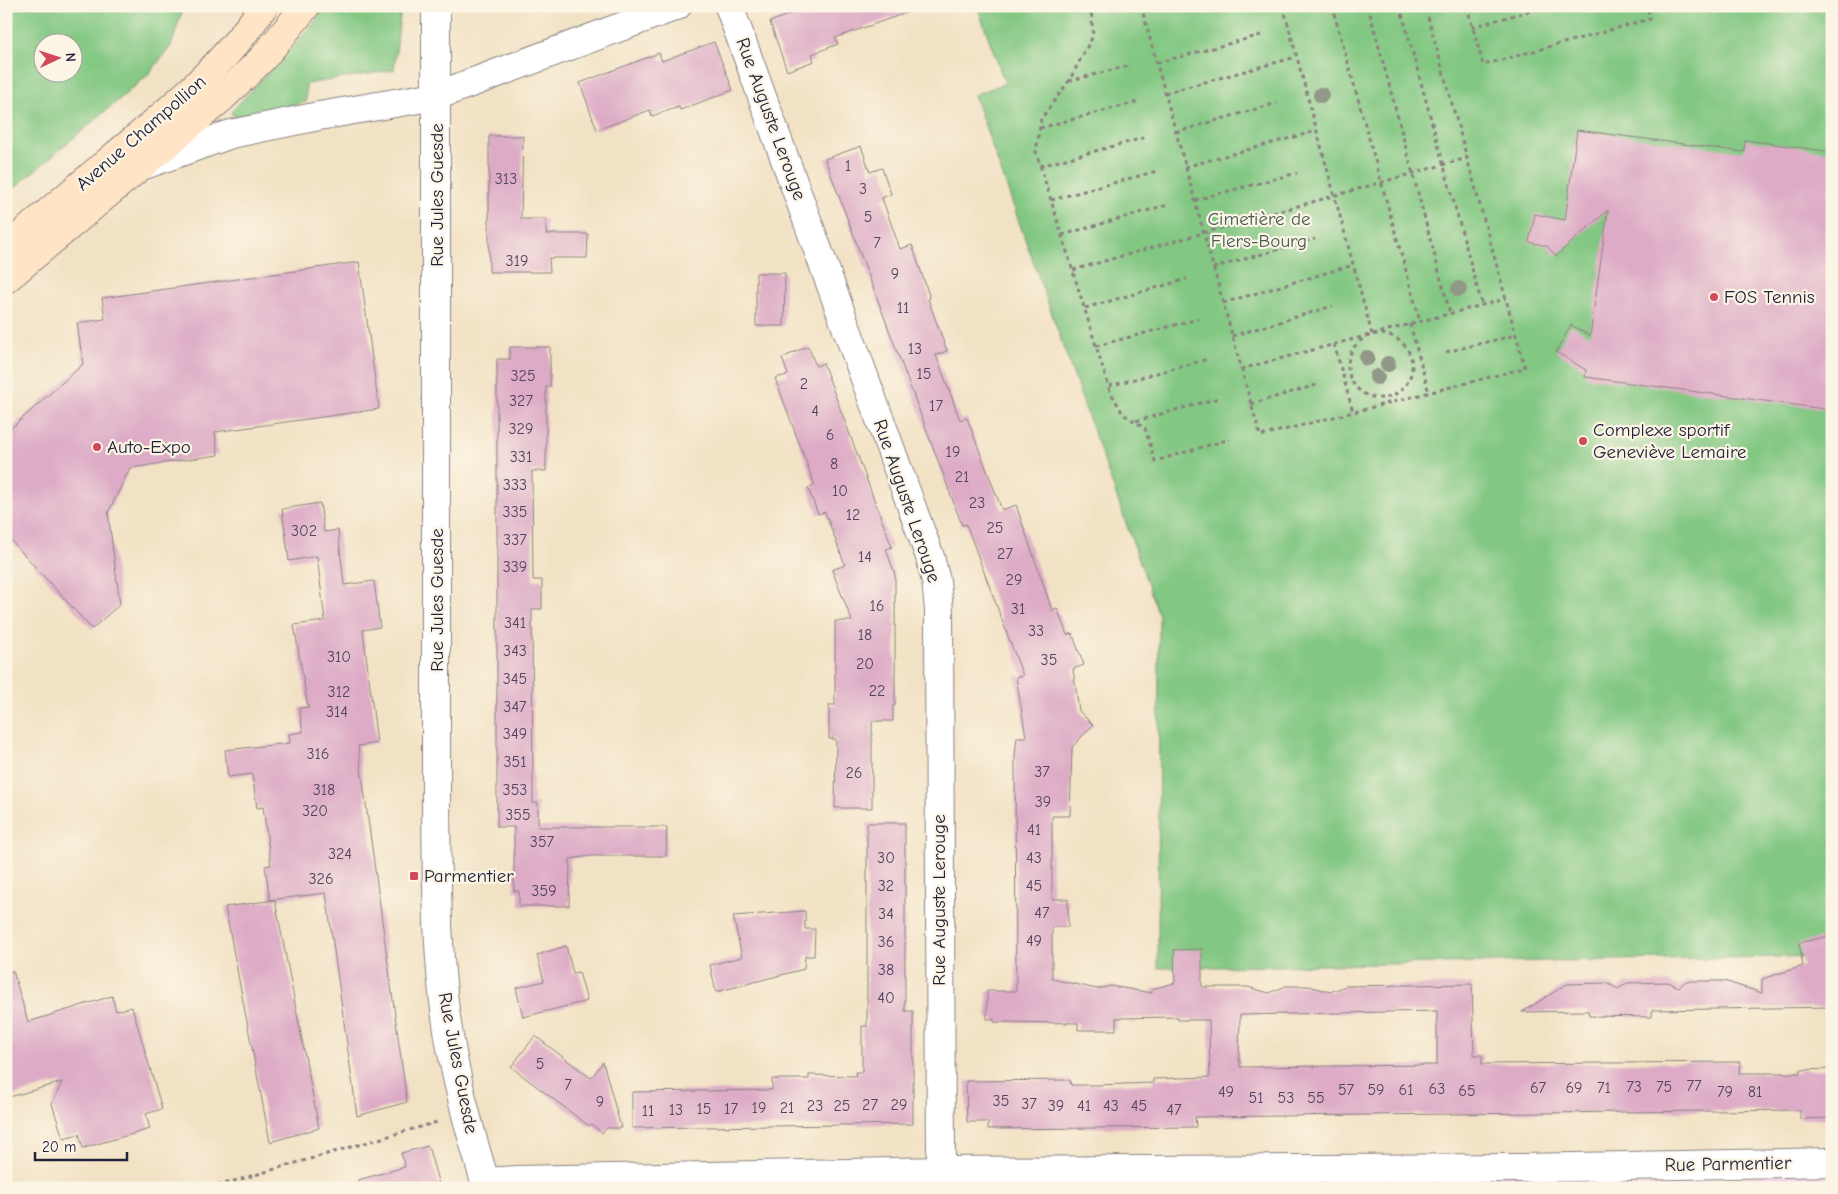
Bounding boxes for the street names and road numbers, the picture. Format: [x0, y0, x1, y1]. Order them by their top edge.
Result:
street label: Rue Auguste Lerouge [731, 35, 811, 203]
street label: Avenue Champollion [72, 71, 210, 195]
street label: Rue Jules Guesde [426, 123, 448, 267]
street label: Rue Auguste Lerouge [869, 416, 945, 586]
street label: Rue Jules Guesde [426, 528, 448, 672]
street label: Rue Auguste Lerouge [928, 814, 950, 986]
street label: Rue Jules Guesde [434, 990, 482, 1136]
street label: Rue Parmentier [1664, 1152, 1792, 1176]

